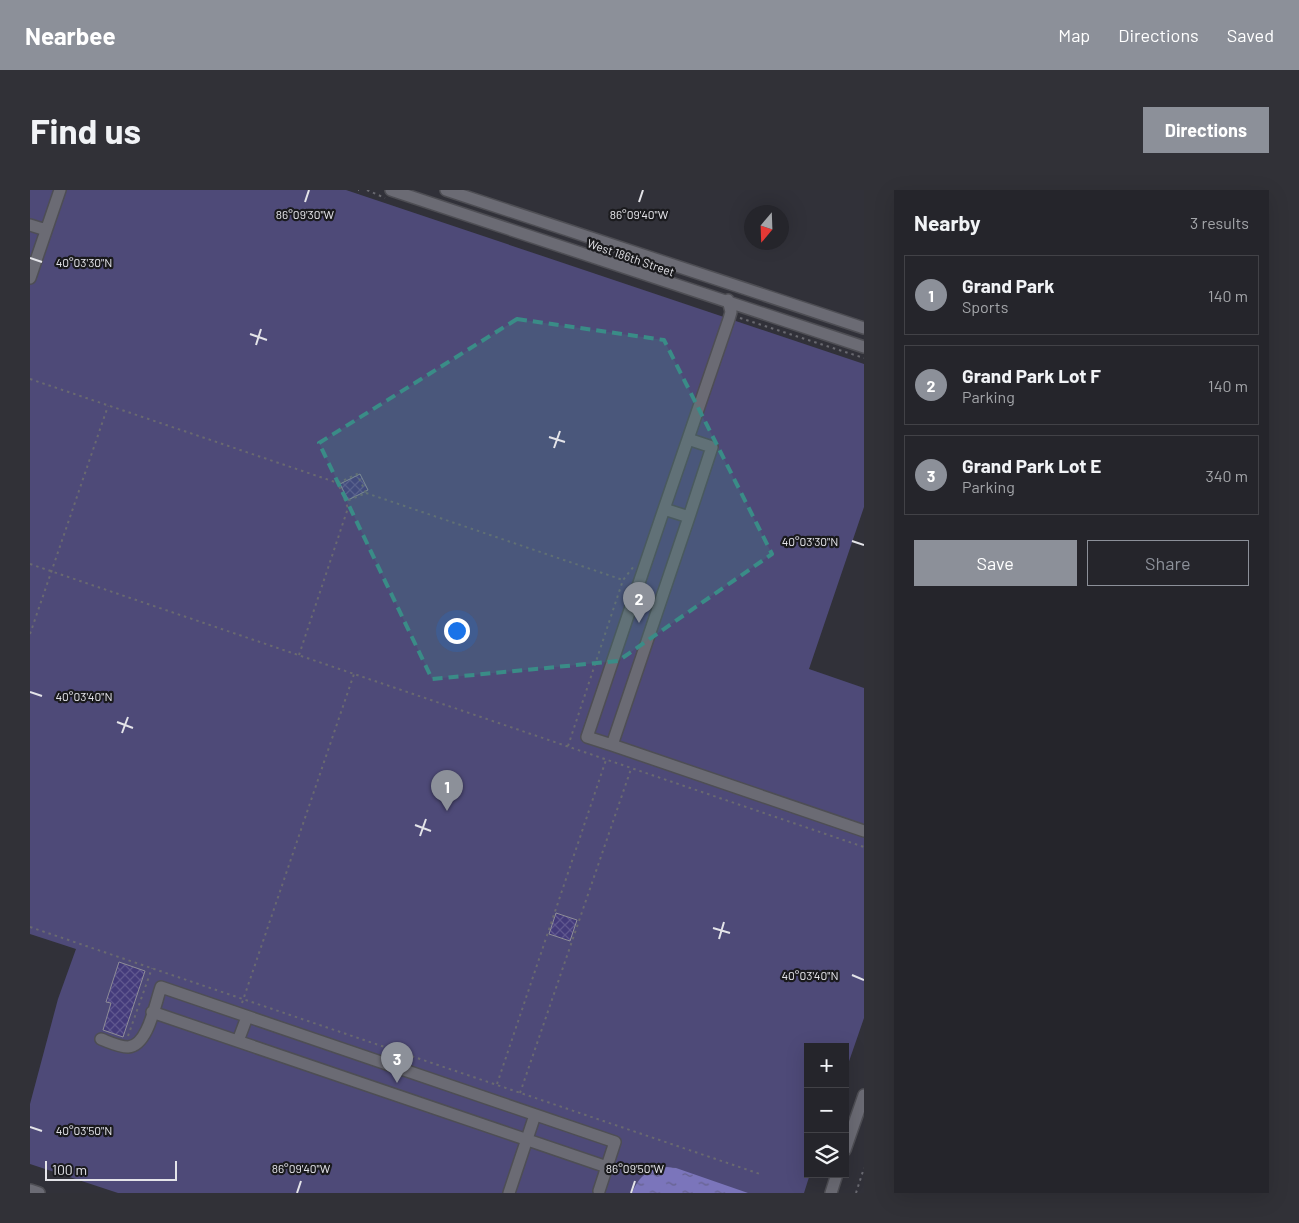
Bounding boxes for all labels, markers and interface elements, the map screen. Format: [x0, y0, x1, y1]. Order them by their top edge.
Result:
text: Nearbee [25, 21, 116, 50]
text: Map [1058, 24, 1090, 46]
text: Directions [1118, 24, 1199, 46]
text: Saved [1227, 24, 1274, 46]
button: Directions [1143, 107, 1269, 153]
text: Find us [30, 109, 141, 151]
north arrow [744, 205, 789, 250]
text: 86°09'30"W [276, 207, 335, 221]
text: 86°09'40"W [610, 207, 669, 221]
text: Nearby [914, 210, 980, 235]
text: 3 results [1190, 213, 1249, 232]
street label: West 186th Street [586, 236, 676, 278]
text: 40°03'30"N [56, 255, 112, 269]
text: Grand Park [962, 274, 1054, 297]
text: 1 [928, 286, 934, 305]
text: 140 m [1208, 286, 1248, 305]
text: Sports [962, 297, 1008, 316]
text: Grand Park Lot F [962, 364, 1101, 387]
text: 2 [927, 376, 935, 395]
text: 140 m [1208, 376, 1248, 395]
text: Parking [962, 387, 1015, 406]
text: Grand Park Lot E [962, 454, 1101, 477]
text: 3 [927, 466, 935, 485]
text: 340 m [1205, 466, 1248, 485]
text: Parking [962, 477, 1015, 496]
text: 40°03'30"N [782, 534, 838, 548]
button: Save [914, 540, 1077, 586]
button: Share [1087, 540, 1249, 586]
pin: 2 [623, 582, 655, 623]
your location [444, 618, 470, 644]
text: 40°03'40"N [55, 689, 113, 703]
pin: 1 [431, 770, 463, 811]
text: 40°03'40"N [781, 968, 839, 982]
pin: 3 [381, 1042, 413, 1083]
map controls [804, 1043, 849, 1178]
button: + [804, 1043, 849, 1088]
button: − [804, 1088, 849, 1133]
text: 40°03'50"N [56, 1123, 112, 1137]
button: layers [804, 1133, 849, 1178]
scale bar [45, 1158, 178, 1181]
text: 100 m [52, 1161, 87, 1178]
text: 86°09'40"W [272, 1161, 331, 1175]
text: 86°09'50"W [606, 1161, 665, 1175]

